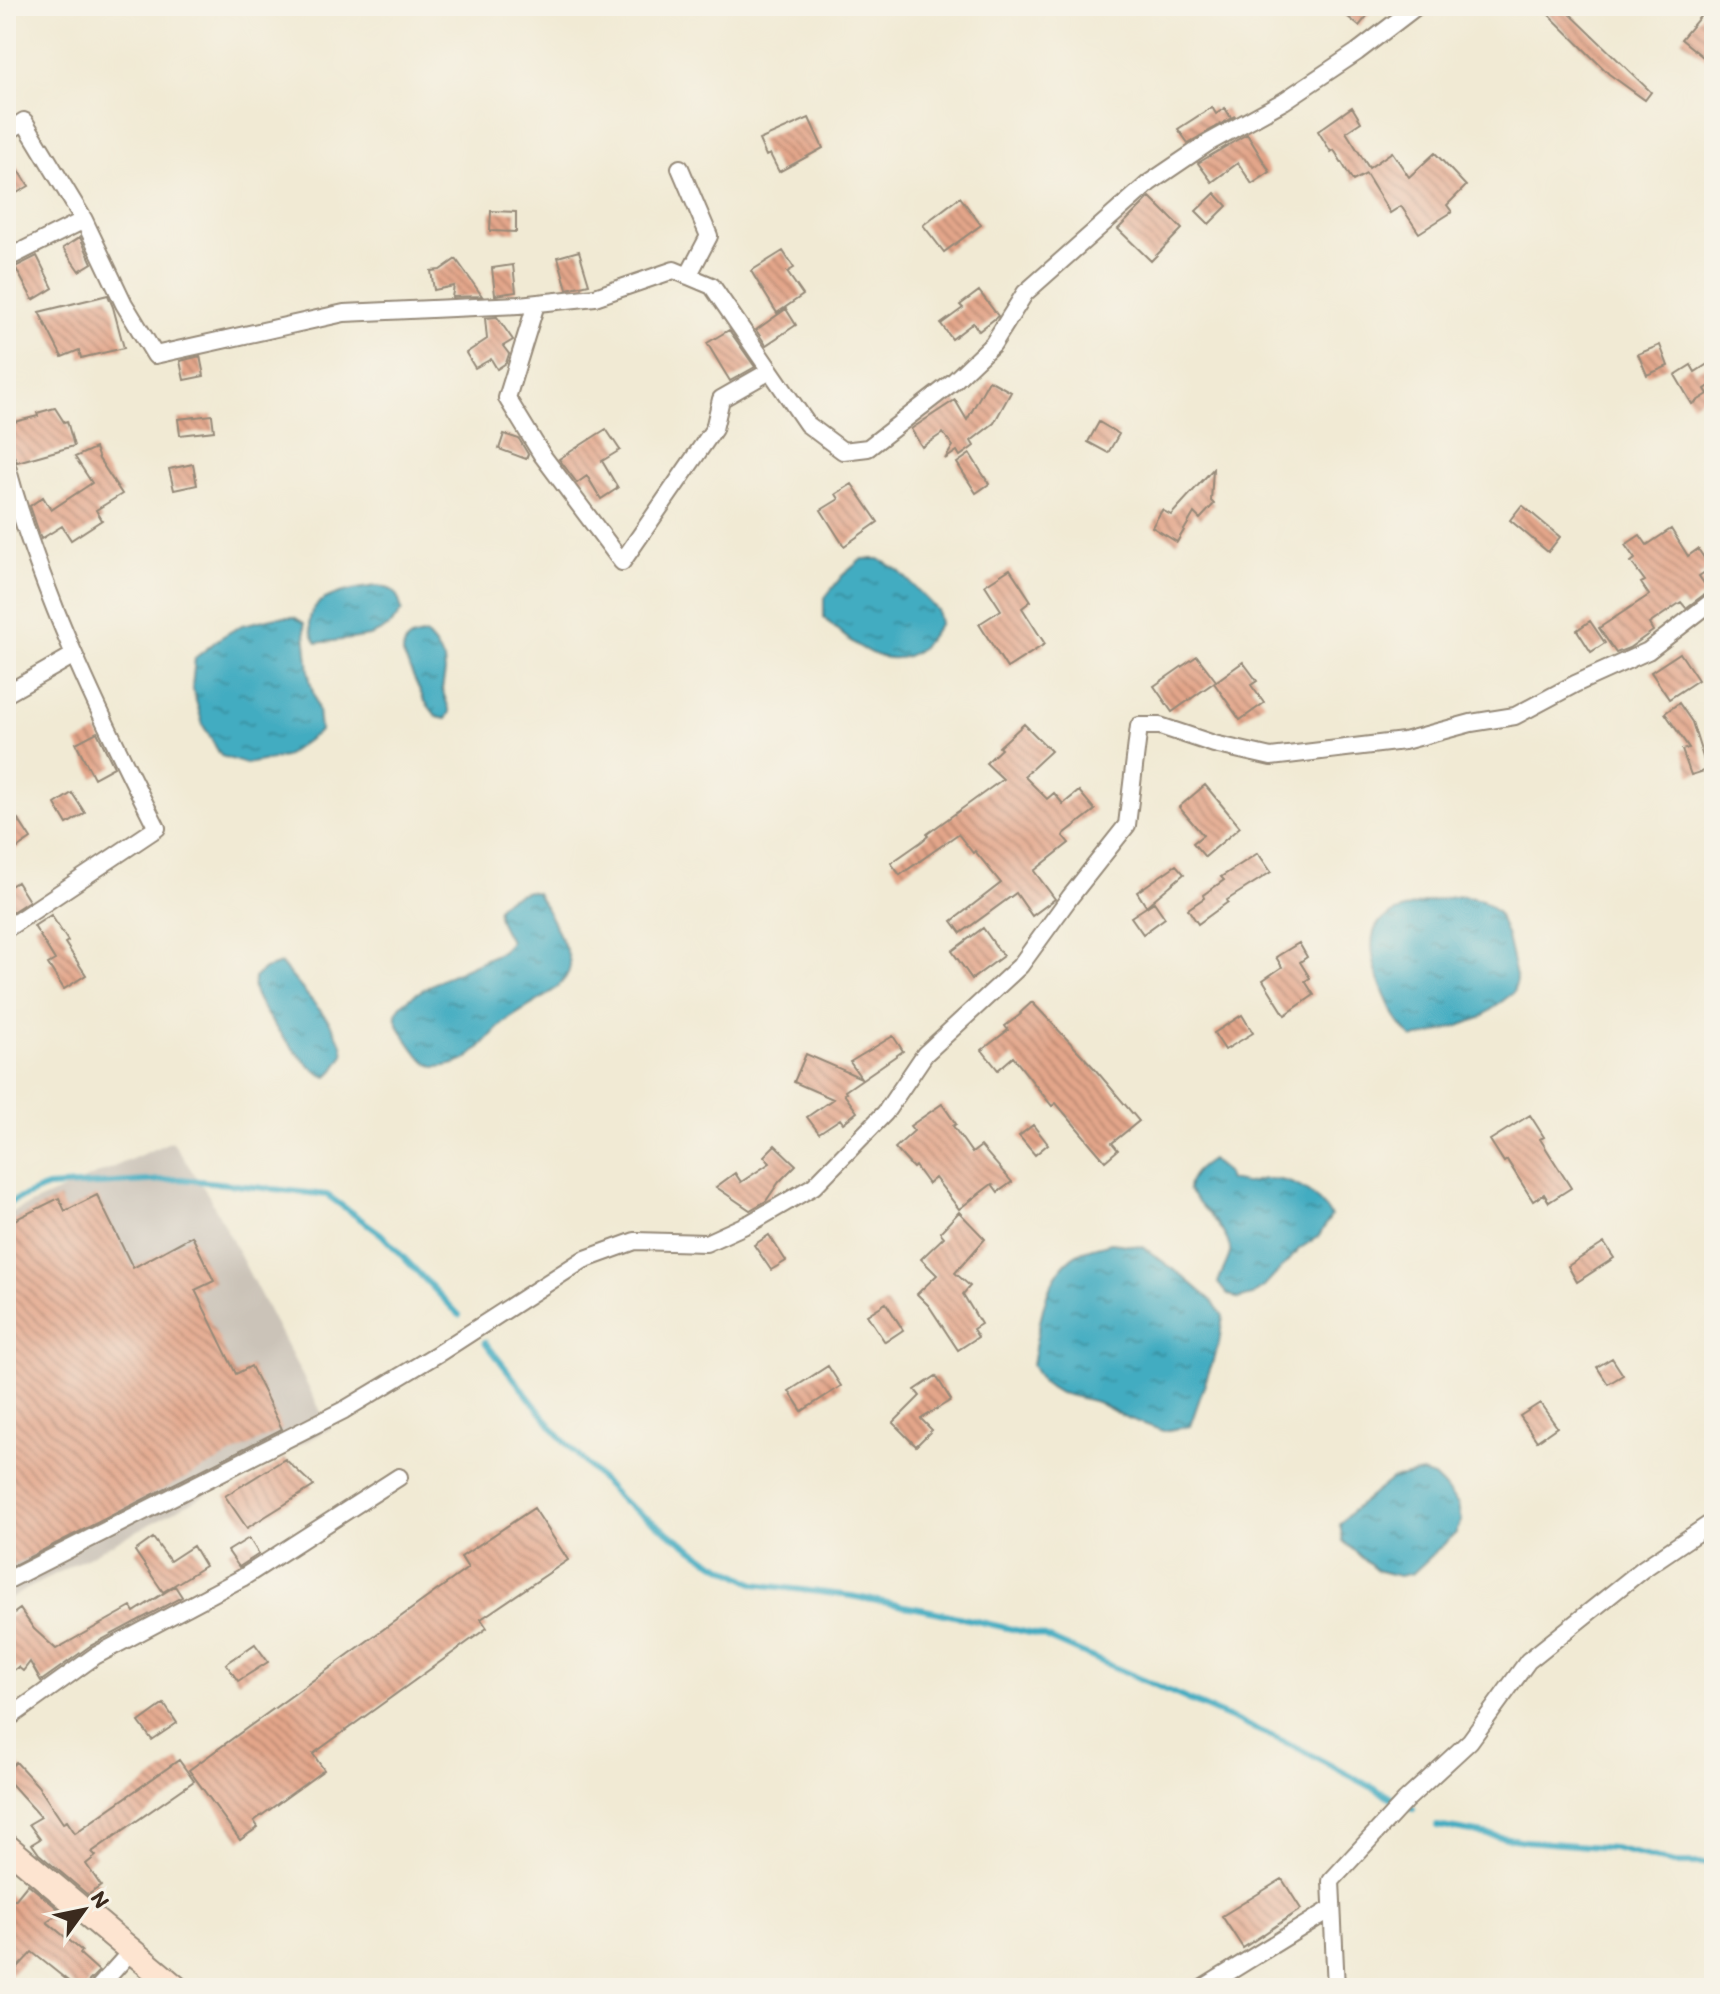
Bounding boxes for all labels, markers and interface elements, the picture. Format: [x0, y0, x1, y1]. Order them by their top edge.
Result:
north arrow [44, 1870, 124, 1950]
text: N [85, 1886, 116, 1913]

